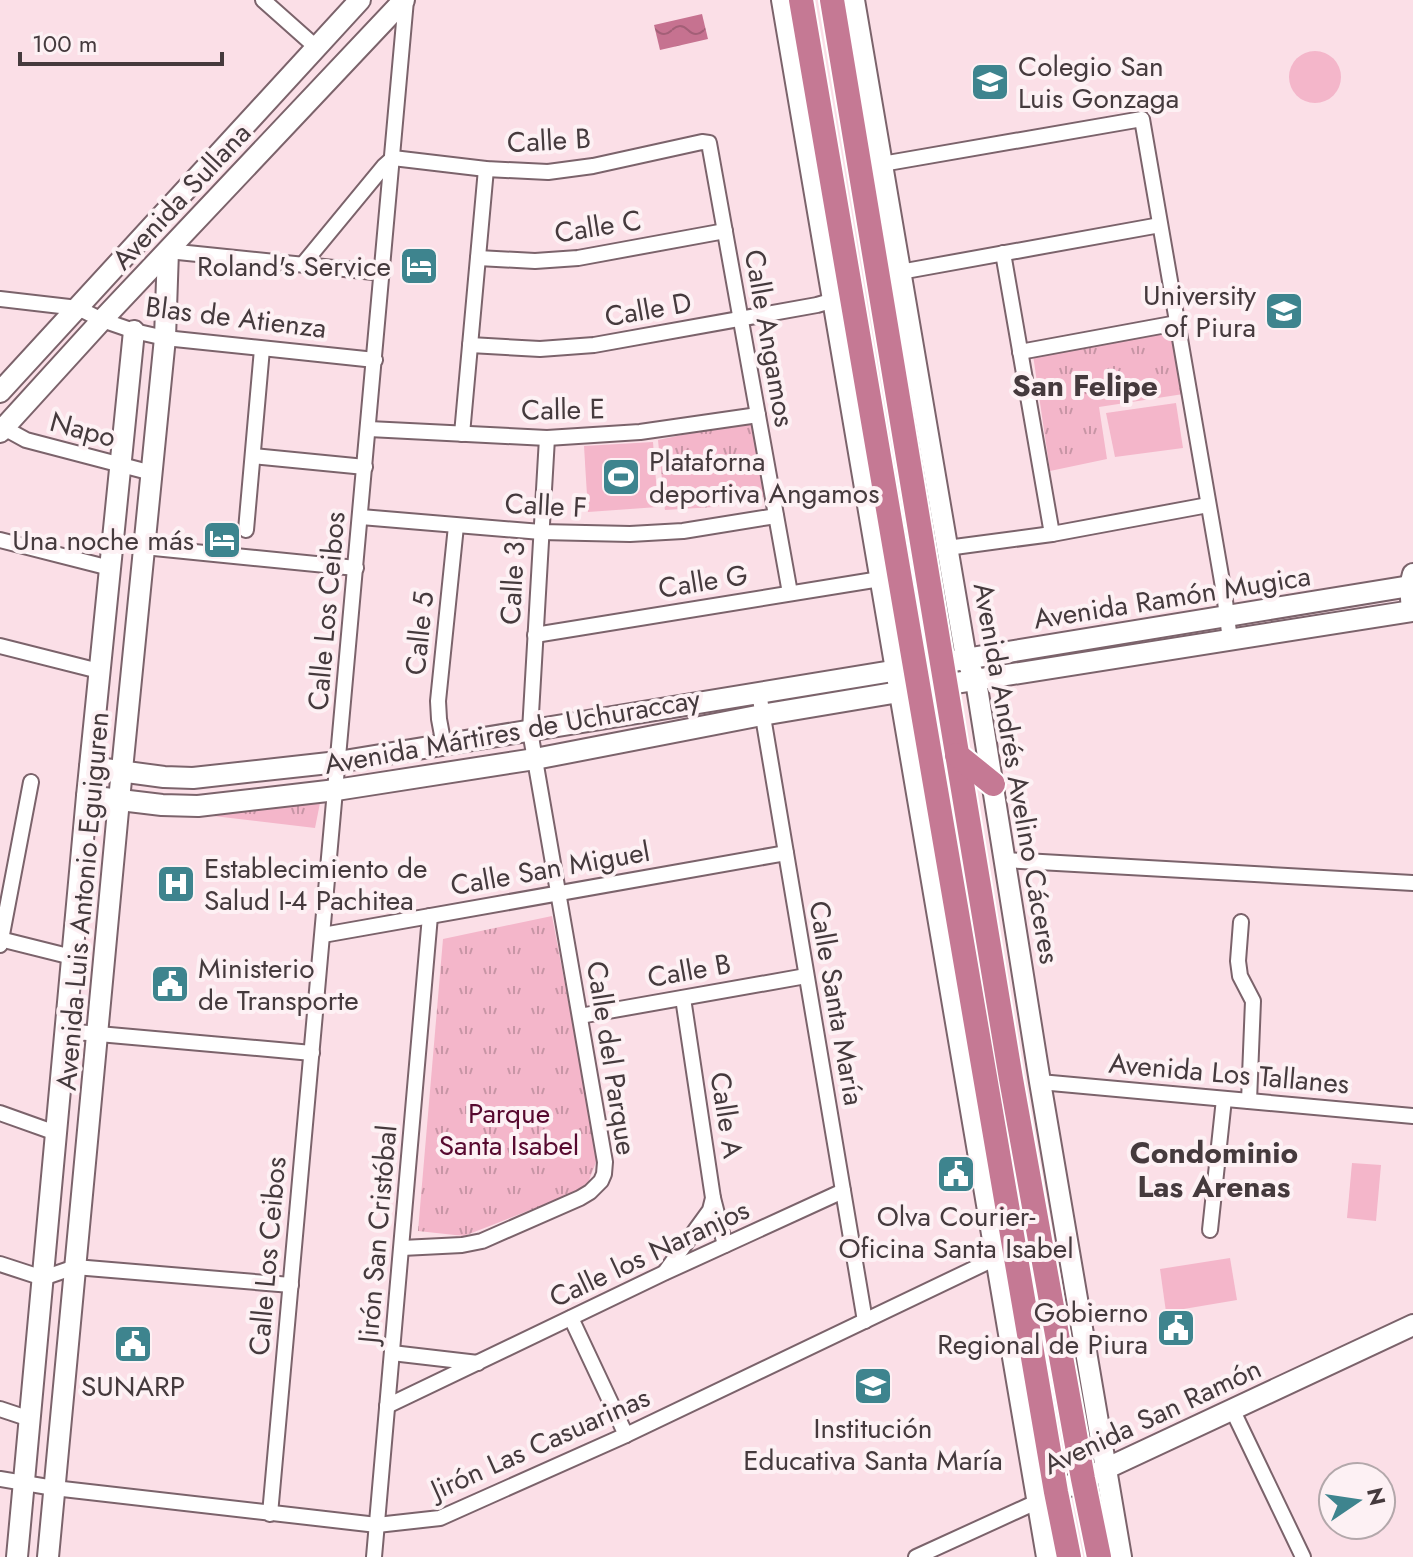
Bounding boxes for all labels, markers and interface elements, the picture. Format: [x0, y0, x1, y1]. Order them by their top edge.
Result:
scale bar [20, 16, 222, 66]
text: 100 m [32, 26, 98, 61]
place label: Colegio San Luis Gonzaga [1018, 46, 1179, 119]
school or university icon: Colegio San Luis Gonzaga [969, 61, 1011, 103]
street label: Avenida Sullana [102, 114, 260, 279]
street label: Calle B [506, 118, 592, 163]
street label: Calle C [552, 199, 645, 254]
hotel icon: Roland's Service [398, 245, 440, 287]
place label: Roland's Service [197, 246, 391, 287]
street label: Calle Angamos [734, 246, 805, 430]
place label: University of Piura [1143, 275, 1257, 348]
street label: Calle D [601, 282, 695, 337]
street label: Blas de Atienza [143, 286, 329, 349]
school or university icon: University of Piura [1263, 290, 1305, 332]
district label: San Felipe [1012, 364, 1158, 407]
street label: Calle E [521, 388, 605, 431]
street label: Napo [45, 401, 120, 458]
place label: Plataforna deportiva Angamos [649, 441, 879, 514]
sports icon: Plataforna deportiva Angamos [600, 456, 642, 498]
street label: Calle F [504, 483, 588, 528]
street label: Calle Los Ceibos [297, 510, 356, 712]
hotel icon: Una noche más [201, 519, 243, 561]
place label: Una noche más [12, 520, 194, 561]
street label: Calle 3 [490, 540, 535, 626]
street label: Calle G [655, 554, 751, 609]
street label: Avenida Ramón Mugica [1031, 555, 1314, 640]
street label: Avenida Andrés Avelino Cáceres [963, 579, 1070, 967]
street label: Calle 5 [395, 589, 444, 677]
street label: Avenida Mártires de Uchuraccay [321, 678, 704, 785]
street label: Avenida Luis Antonio Eguiguren [46, 710, 119, 1092]
street label: Calle San Miguel [447, 831, 653, 906]
place label: Establecimiento de Salud I-4 Pachitea [204, 848, 427, 921]
hospital icon: Establecimiento de Salud I-4 Pachitea [155, 863, 197, 905]
street label: Calle Santa María [798, 898, 875, 1109]
street label: Calle B [644, 943, 734, 998]
place label: Ministerio de Transporte [198, 948, 359, 1021]
street label: Calle del Parque [576, 958, 647, 1158]
public building icon: Ministerio de Transporte [149, 963, 191, 1005]
street label: Avenida Los Tallanes [1107, 1043, 1351, 1104]
street label: Calle A [699, 1069, 754, 1162]
park label: Parque Santa Isabel [439, 1093, 579, 1166]
street label: Jirón San Cristóbal [347, 1123, 407, 1349]
district label: Condominio Las Arenas [1130, 1131, 1298, 1208]
public building icon: Olva Courier- Oficina Santa Isabel [935, 1153, 977, 1195]
street label: Calle Los Ceibos [238, 1155, 297, 1357]
street label: Calle los Naranjos [543, 1189, 756, 1318]
place label: Olva Courier- Oficina Santa Isabel [838, 1196, 1074, 1269]
place label: Gobierno Regional de Piura [937, 1292, 1148, 1365]
public building icon: Gobierno Regional de Piura [1155, 1307, 1197, 1349]
public building icon: SUNARP [112, 1323, 154, 1365]
street label: Avenida San Ramón [1037, 1348, 1268, 1485]
school or university icon: Institución Educativa Santa María [852, 1365, 894, 1407]
place label: SUNARP [81, 1366, 185, 1407]
street label: Jirón Las Casuarinas [421, 1377, 656, 1512]
place label: Institución Educativa Santa María [743, 1408, 1003, 1481]
north arrow [1317, 1461, 1397, 1541]
text: N [1359, 1484, 1394, 1509]

